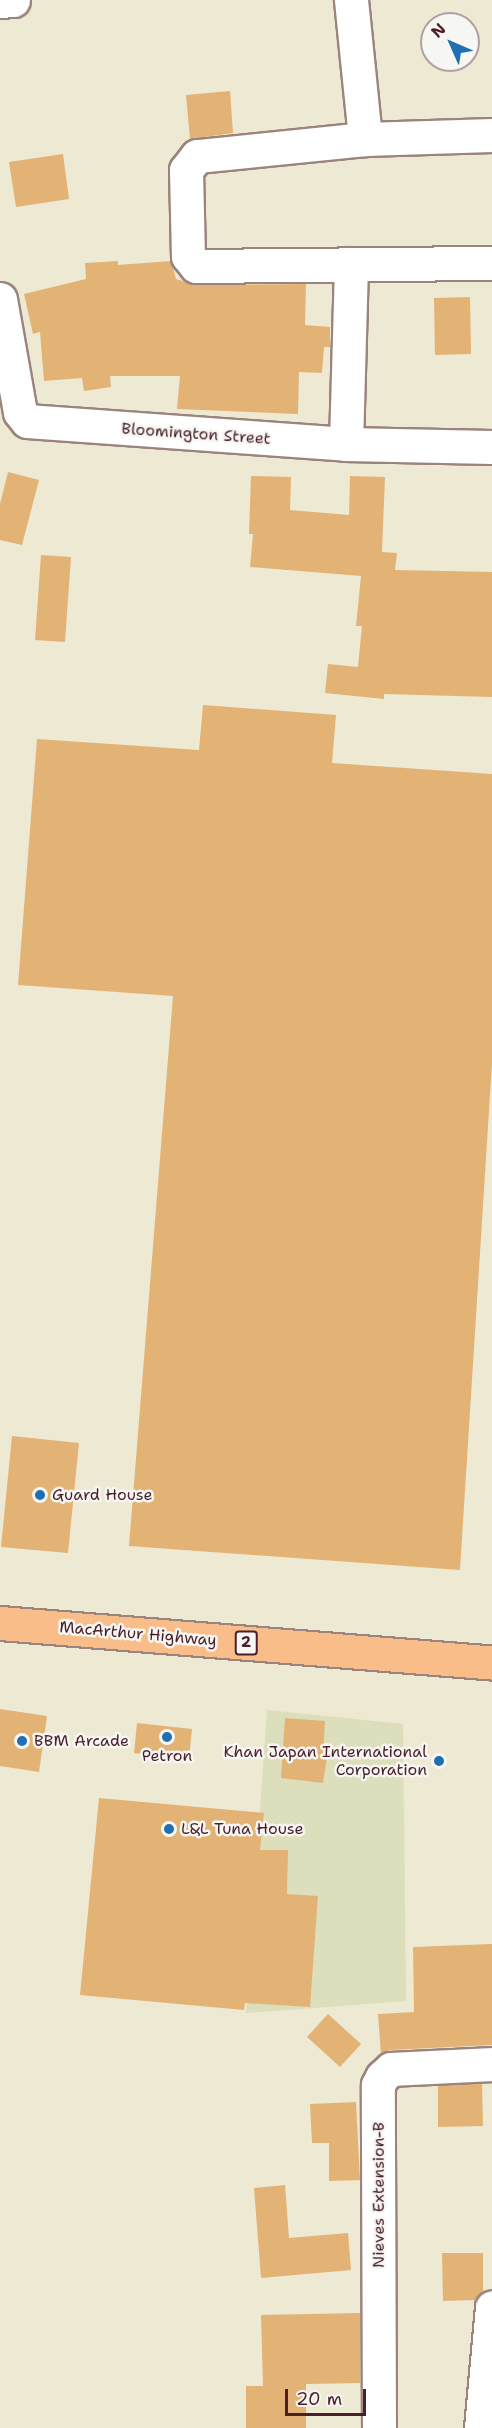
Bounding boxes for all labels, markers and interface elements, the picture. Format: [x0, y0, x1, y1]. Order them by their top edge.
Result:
north arrow [420, 12, 480, 72]
text: N [426, 18, 450, 42]
street label: Bloomington Street [121, 419, 271, 449]
place label: Guard House [52, 1485, 152, 1505]
marker: Guard House [33, 1488, 47, 1502]
street label: MacArthur Highway [59, 1618, 217, 1650]
road number: 2 [234, 1631, 258, 1655]
marker: Petron [160, 1730, 174, 1744]
place label: BBM Arcade [34, 1731, 129, 1751]
marker: BBM Arcade [15, 1734, 29, 1748]
place label: Khan Japan International Corporation [223, 1742, 427, 1780]
place label: Petron [142, 1746, 192, 1766]
marker: Khan Japan International Corporation [432, 1754, 446, 1768]
place label: L&L Tuna House [181, 1819, 304, 1839]
marker: L&L Tuna House [162, 1822, 176, 1836]
street label: Nieves Extension-B [369, 2122, 389, 2268]
scale bar [288, 2377, 369, 2415]
text: 20 m [296, 2387, 342, 2411]

